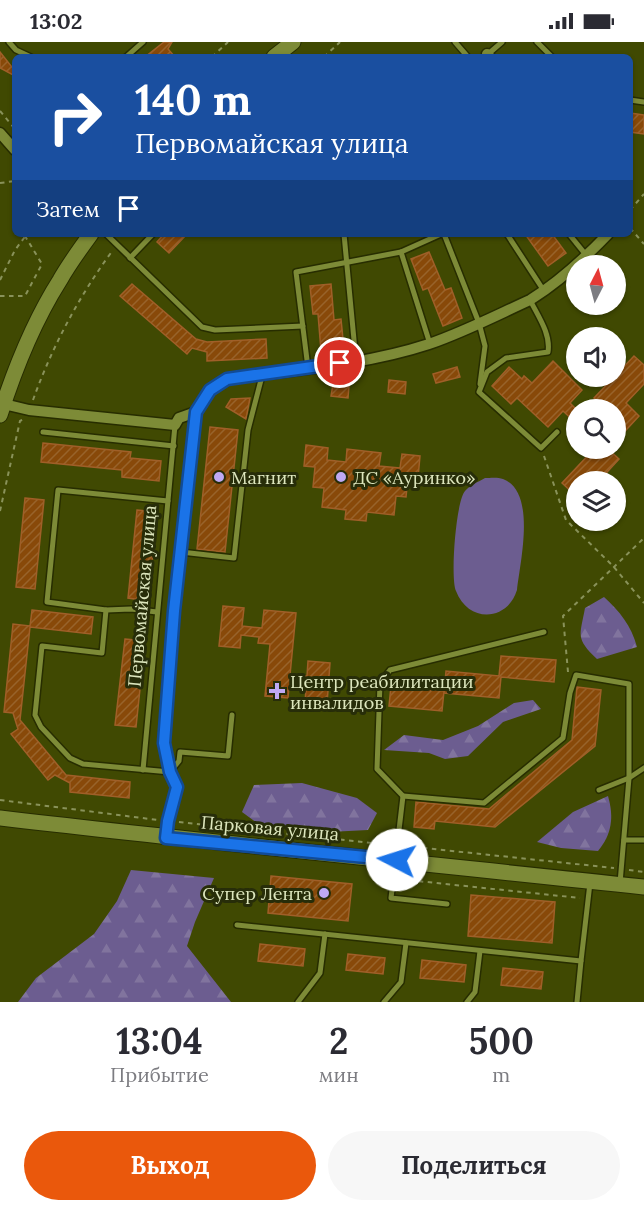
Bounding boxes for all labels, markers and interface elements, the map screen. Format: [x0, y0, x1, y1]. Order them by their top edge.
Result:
text: 13:02 [30, 7, 82, 35]
text: 140 m [135, 73, 251, 127]
icon: right [36, 78, 114, 156]
text: Первомайская улица [135, 126, 409, 160]
icon: arrive [112, 192, 145, 225]
text: Затем [36, 195, 100, 223]
north arrow [566, 255, 626, 315]
map controls [566, 255, 626, 531]
button: sound [566, 327, 626, 387]
pin [314, 337, 365, 388]
icon: arrive [323, 346, 356, 379]
button: search [566, 399, 626, 459]
place label: Магнит [231, 466, 296, 489]
place label: ДС «Ауринко» [353, 466, 476, 489]
marker: Магнит [212, 470, 226, 484]
marker: ДС «Ауринко» [334, 470, 348, 484]
button: layers [566, 471, 626, 531]
street label: Первомайская улица [123, 504, 161, 688]
place label: Центр реабилитации инвалидов [290, 670, 473, 714]
marker: Центр реабилитации инвалидов [268, 682, 286, 700]
street label: Парковая улица [200, 811, 340, 845]
position arrow [365, 828, 429, 892]
place label: Супер Лента [202, 882, 312, 905]
marker: Супер Лента [317, 886, 331, 900]
text: 13:04 [116, 1018, 203, 1064]
text: 2 [329, 1018, 348, 1064]
text: 500 [469, 1018, 534, 1064]
text: Прибытие [110, 1062, 209, 1087]
text: мин [319, 1062, 359, 1087]
text: m [492, 1062, 510, 1087]
button: Выход [24, 1131, 316, 1200]
button: Поделиться [328, 1131, 620, 1200]

